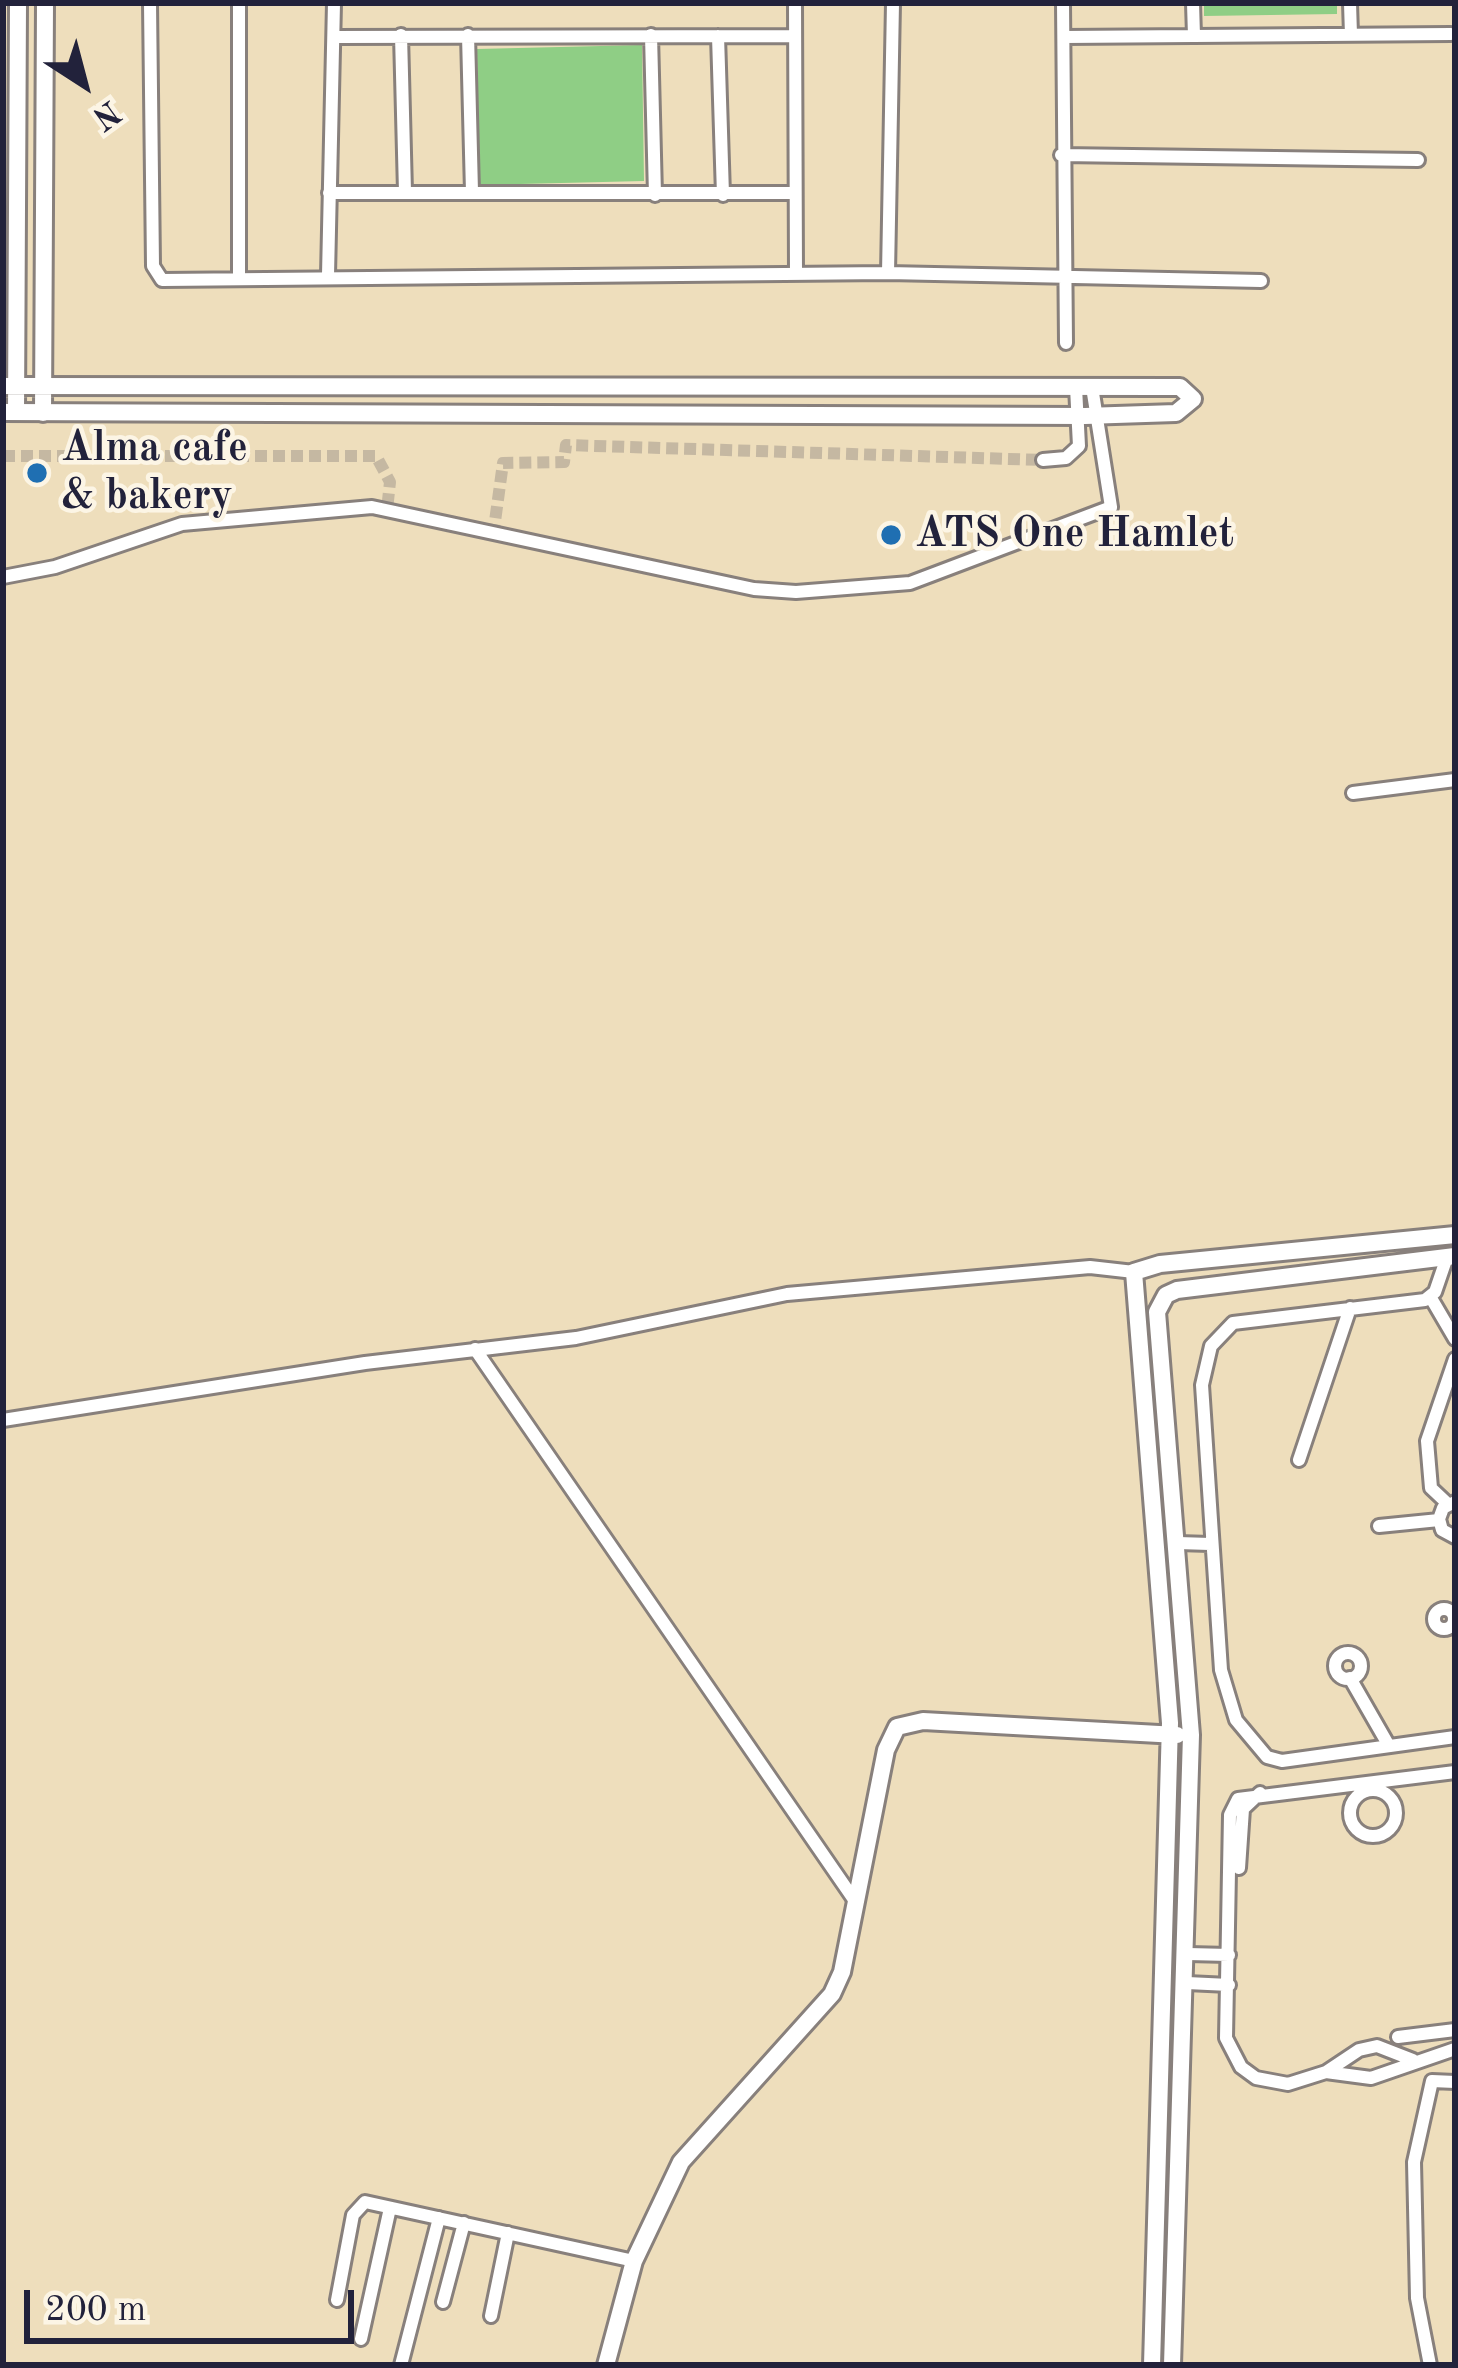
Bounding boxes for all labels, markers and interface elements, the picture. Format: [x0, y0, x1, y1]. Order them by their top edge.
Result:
north arrow [24, 24, 144, 144]
text: N [86, 93, 125, 134]
place label: Alma cafe & bakery [61, 424, 248, 522]
marker: Alma cafe & bakery [24, 460, 50, 486]
place label: ATS One Hamlet [915, 510, 1234, 560]
marker: ATS One Hamlet [878, 522, 904, 548]
scale bar [30, 2266, 360, 2340]
text: 200 m [45, 2293, 146, 2329]

